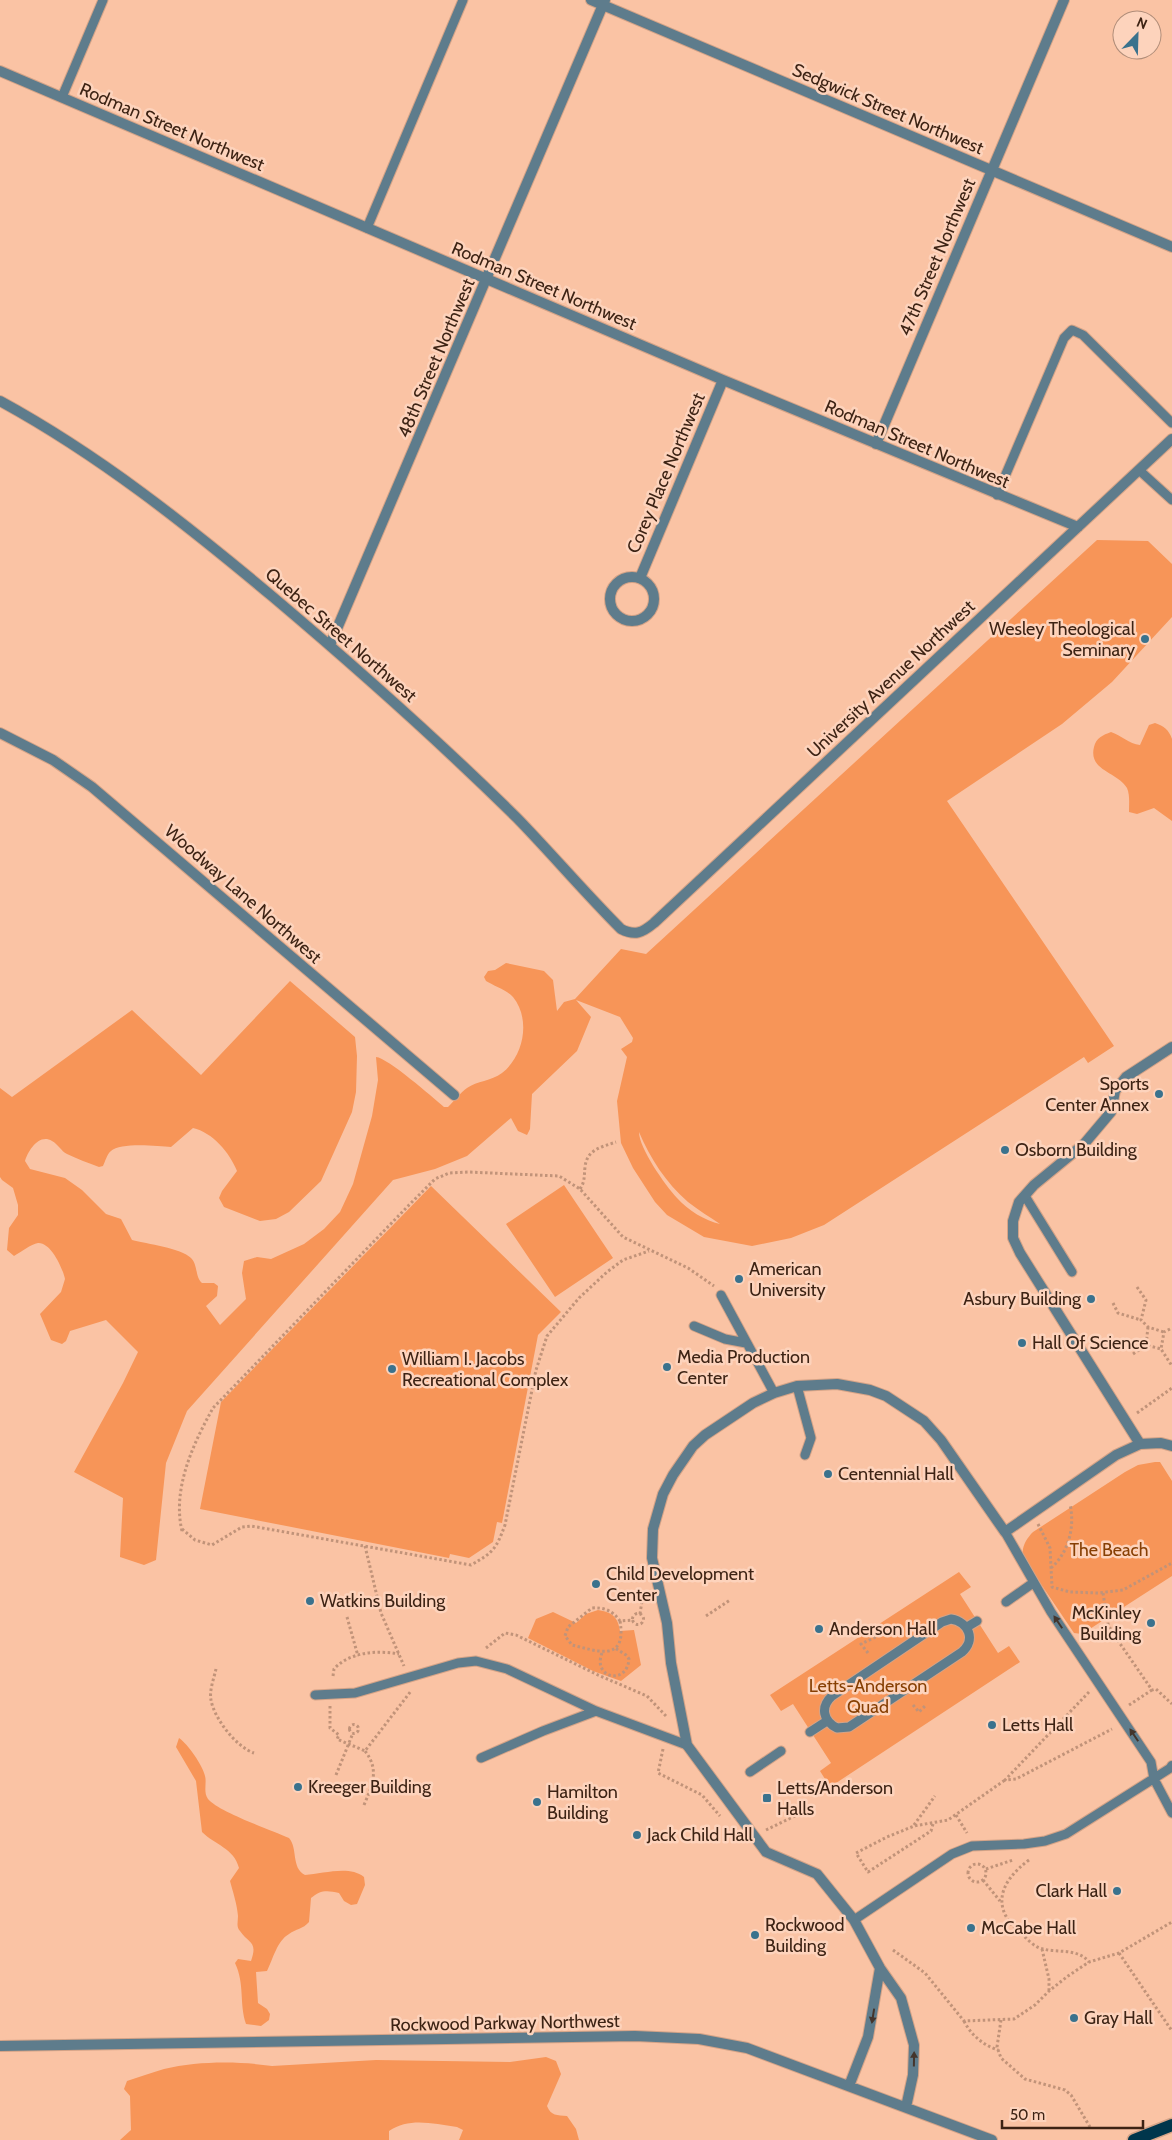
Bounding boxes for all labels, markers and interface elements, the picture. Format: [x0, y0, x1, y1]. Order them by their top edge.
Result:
north arrow [1112, 10, 1162, 60]
text: N [1134, 13, 1150, 33]
street label: Sedgwick Street Northwest [789, 59, 987, 159]
street label: Rodman Street Northwest [76, 78, 268, 176]
street label: 47th Street Northwest [894, 175, 980, 339]
street label: Rodman Street Northwest [448, 237, 640, 335]
street label: 48th Street Northwest [392, 275, 480, 441]
street label: Corey Place Northwest [622, 389, 710, 557]
street label: Rodman Street Northwest [821, 395, 1013, 493]
street label: Quebec Street Northwest [261, 563, 421, 707]
street label: University Avenue Northwest [803, 596, 979, 762]
place label: Wesley Theological Seminary [989, 618, 1136, 661]
marker: Wesley Theological Seminary [1139, 633, 1151, 645]
street label: Woodway Lane Northwest [160, 820, 326, 968]
place label: Sports Center Annex [1045, 1073, 1149, 1116]
marker: Sports Center Annex [1153, 1088, 1165, 1100]
place label: Osborn Building [1015, 1139, 1138, 1161]
marker: Osborn Building [999, 1144, 1011, 1156]
place label: American University [749, 1258, 826, 1301]
marker: American University [733, 1273, 745, 1285]
place label: Asbury Building [963, 1288, 1082, 1310]
marker: Asbury Building [1085, 1293, 1097, 1305]
place label: Hall Of Science [1032, 1332, 1149, 1354]
marker: Hall Of Science [1016, 1337, 1028, 1349]
place label: Media Production Center [677, 1346, 810, 1389]
place label: William I. Jacobs Recreational Complex [402, 1348, 569, 1391]
marker: Media Production Center [661, 1361, 673, 1373]
marker: William I. Jacobs Recreational Complex [386, 1363, 398, 1375]
place label: Centennial Hall [838, 1463, 954, 1485]
marker: Centennial Hall [822, 1468, 834, 1480]
park label: The Beach [1069, 1539, 1149, 1561]
place label: Child Development Center [606, 1563, 754, 1606]
marker: Child Development Center [590, 1578, 602, 1590]
place label: Watkins Building [320, 1590, 446, 1612]
marker: Watkins Building [304, 1595, 316, 1607]
place label: McKinley Building [1072, 1602, 1142, 1645]
one-way arrow [1053, 1616, 1063, 1629]
marker: McKinley Building [1145, 1617, 1157, 1629]
place label: Anderson Hall [829, 1618, 937, 1640]
marker: Anderson Hall [813, 1623, 825, 1635]
park label: Letts-Anderson Quad [809, 1675, 927, 1718]
place label: Letts Hall [1002, 1714, 1074, 1736]
marker: Letts Hall [986, 1719, 998, 1731]
one-way arrow [1129, 1729, 1139, 1742]
place label: Kreeger Building [308, 1776, 432, 1798]
place label: Letts/Anderson Halls [777, 1777, 893, 1820]
marker: Kreeger Building [292, 1781, 304, 1793]
place label: Hamilton Building [547, 1781, 618, 1824]
marker: Letts/Anderson Halls [761, 1792, 773, 1804]
marker: Hamilton Building [531, 1796, 543, 1808]
place label: Jack Child Hall [646, 1824, 754, 1846]
marker: Jack Child Hall [631, 1829, 643, 1841]
place label: Clark Hall [1036, 1880, 1108, 1902]
marker: Clark Hall [1111, 1885, 1123, 1897]
place label: Rockwood Building [765, 1914, 844, 1957]
place label: McCabe Hall [981, 1917, 1077, 1939]
marker: McCabe Hall [965, 1922, 977, 1934]
marker: Rockwood Building [749, 1929, 761, 1941]
place label: Gray Hall [1084, 2007, 1153, 2029]
one-way arrow [868, 2008, 876, 2024]
street label: Rockwood Parkway Northwest [390, 2010, 620, 2036]
marker: Gray Hall [1068, 2012, 1080, 2024]
one-way arrow [910, 2051, 918, 2067]
scale bar [1002, 2098, 1143, 2130]
text: 50 m [1010, 2106, 1045, 2124]

